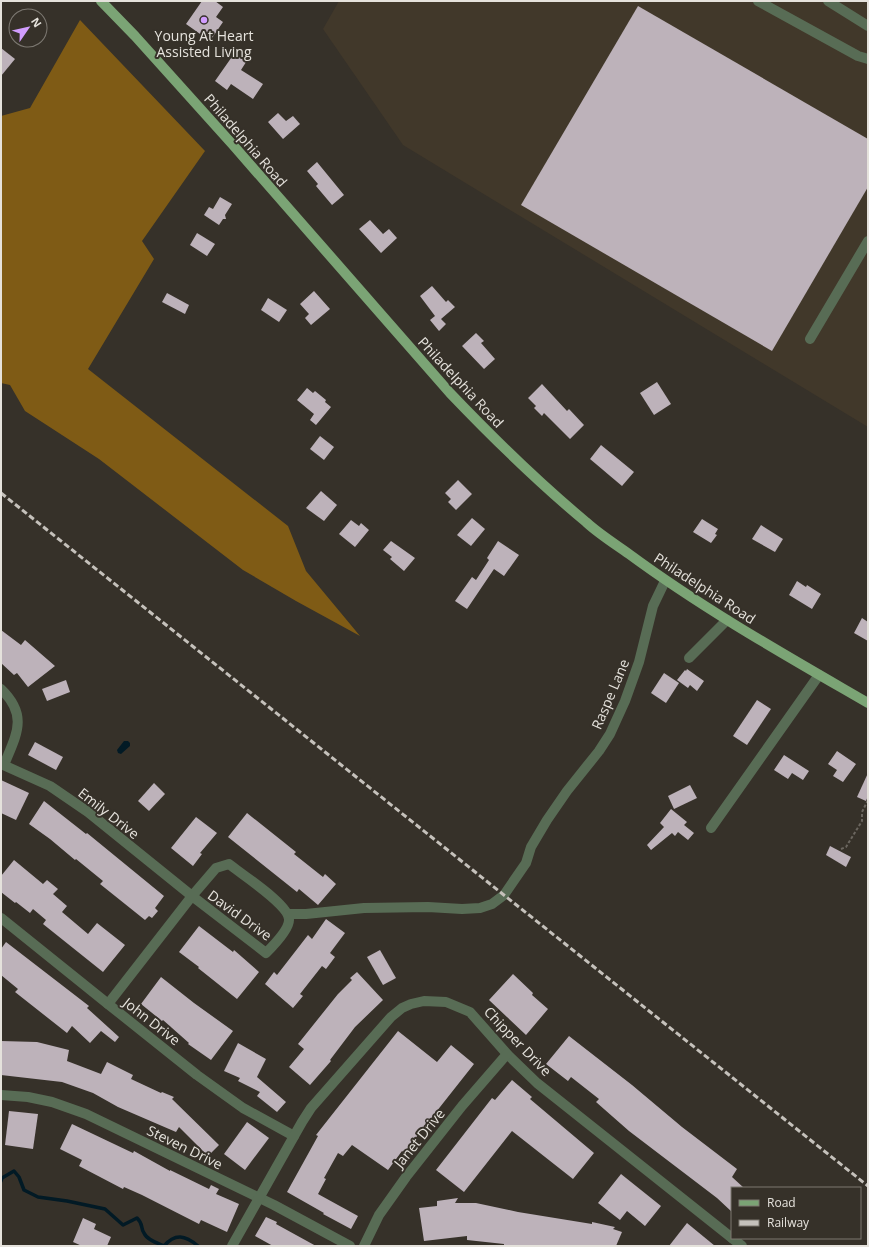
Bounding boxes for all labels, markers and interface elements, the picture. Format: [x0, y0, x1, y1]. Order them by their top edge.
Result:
north arrow [8, 8, 48, 48]
text: N [28, 14, 45, 30]
marker: Young At Heart Assisted Living [199, 15, 209, 25]
place label: Young At Heart Assisted Living [155, 26, 253, 61]
street label: Philadelphia Road [200, 89, 292, 191]
street label: Philadelphia Road [414, 333, 508, 431]
street label: Philadelphia Road [651, 548, 759, 628]
street label: Raspe Lane [587, 656, 633, 732]
street label: Emily Drive [74, 783, 144, 843]
street label: David Drive [204, 885, 276, 945]
street label: John Drive [118, 992, 184, 1049]
street label: Chipper Drive [480, 1002, 556, 1080]
street label: Janet Drive [388, 1104, 449, 1173]
street label: Steven Drive [144, 1121, 226, 1174]
legend [731, 1187, 861, 1239]
text: Road [767, 1194, 796, 1211]
text: Railway [767, 1214, 810, 1231]

